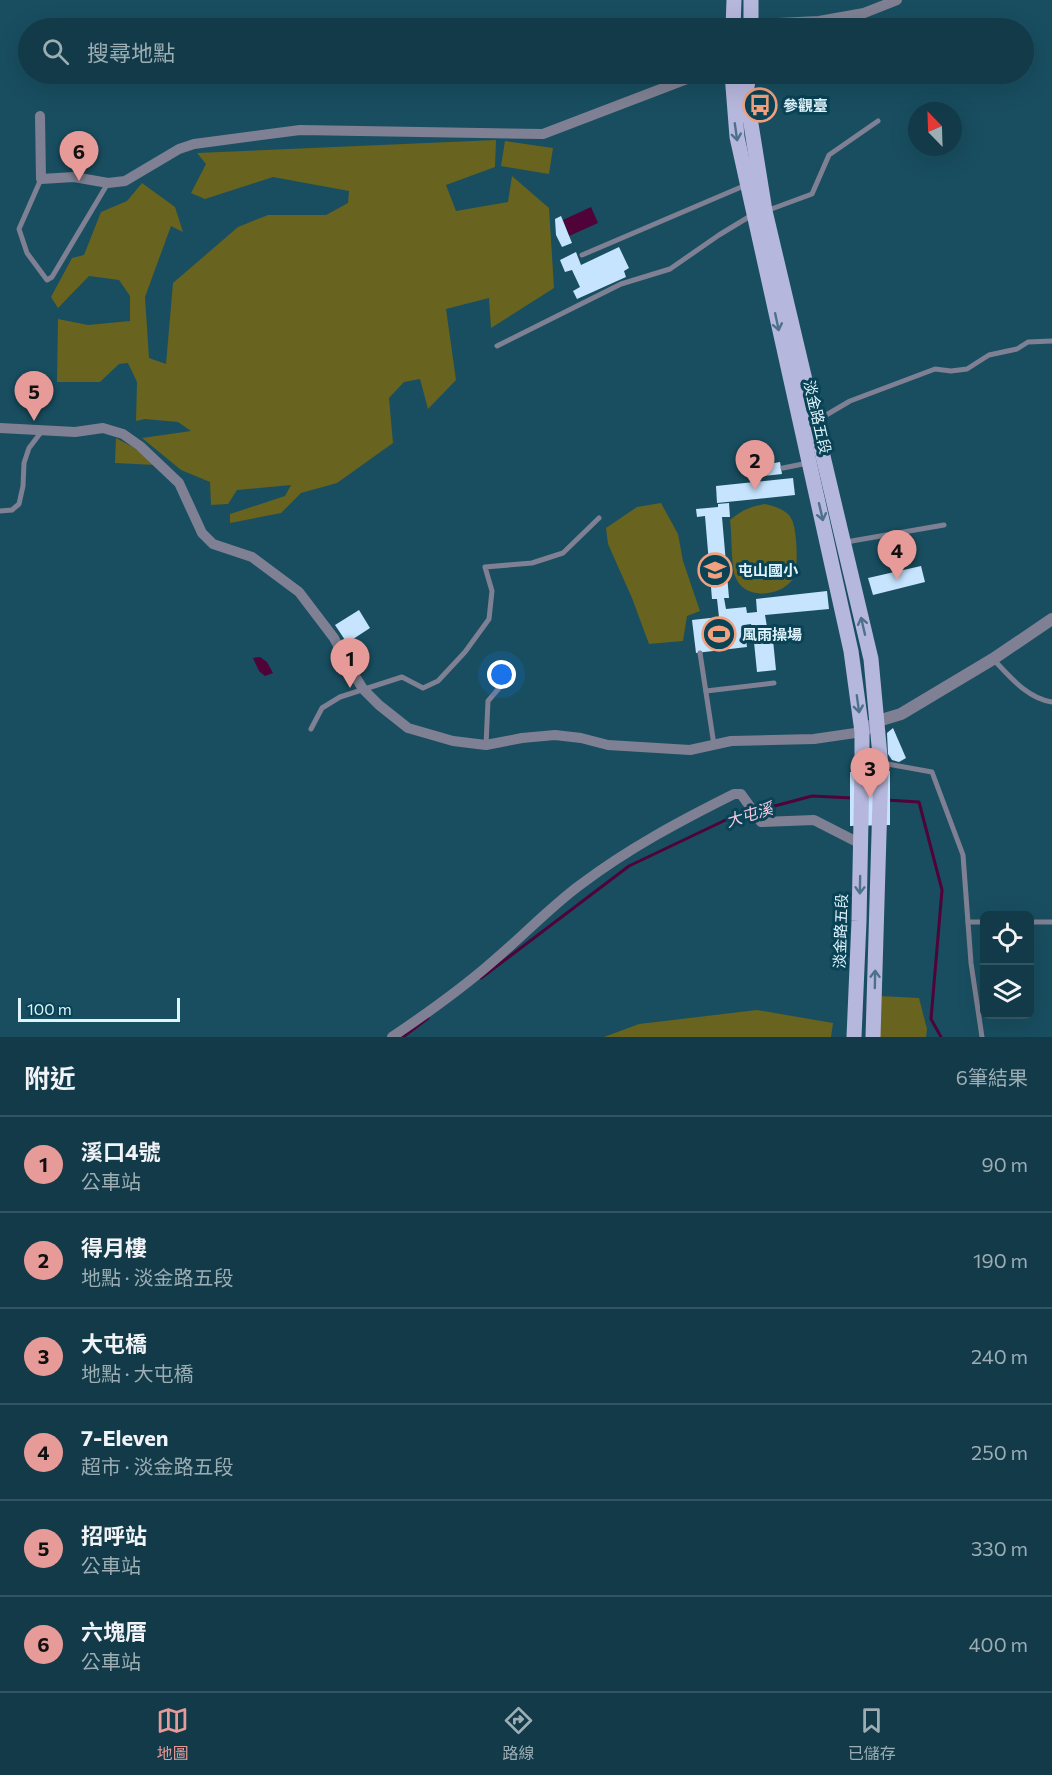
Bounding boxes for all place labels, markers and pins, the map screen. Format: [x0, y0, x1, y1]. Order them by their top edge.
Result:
bus stop icon: 參觀臺 [742, 87, 778, 123]
place label: 參觀臺 [783, 96, 828, 114]
pin: 6 [60, 132, 98, 181]
pin: 5 [15, 372, 54, 421]
pin: 2 [736, 440, 774, 490]
pin: 4 [878, 530, 916, 580]
school or university icon: 屯山國小 [697, 552, 733, 588]
place label: 屯山國小 [738, 561, 799, 579]
sports icon: 風雨操場 [701, 616, 737, 652]
place label: 風雨操場 [742, 625, 802, 643]
pin: 1 [330, 638, 370, 688]
pin: 3 [850, 748, 890, 798]

